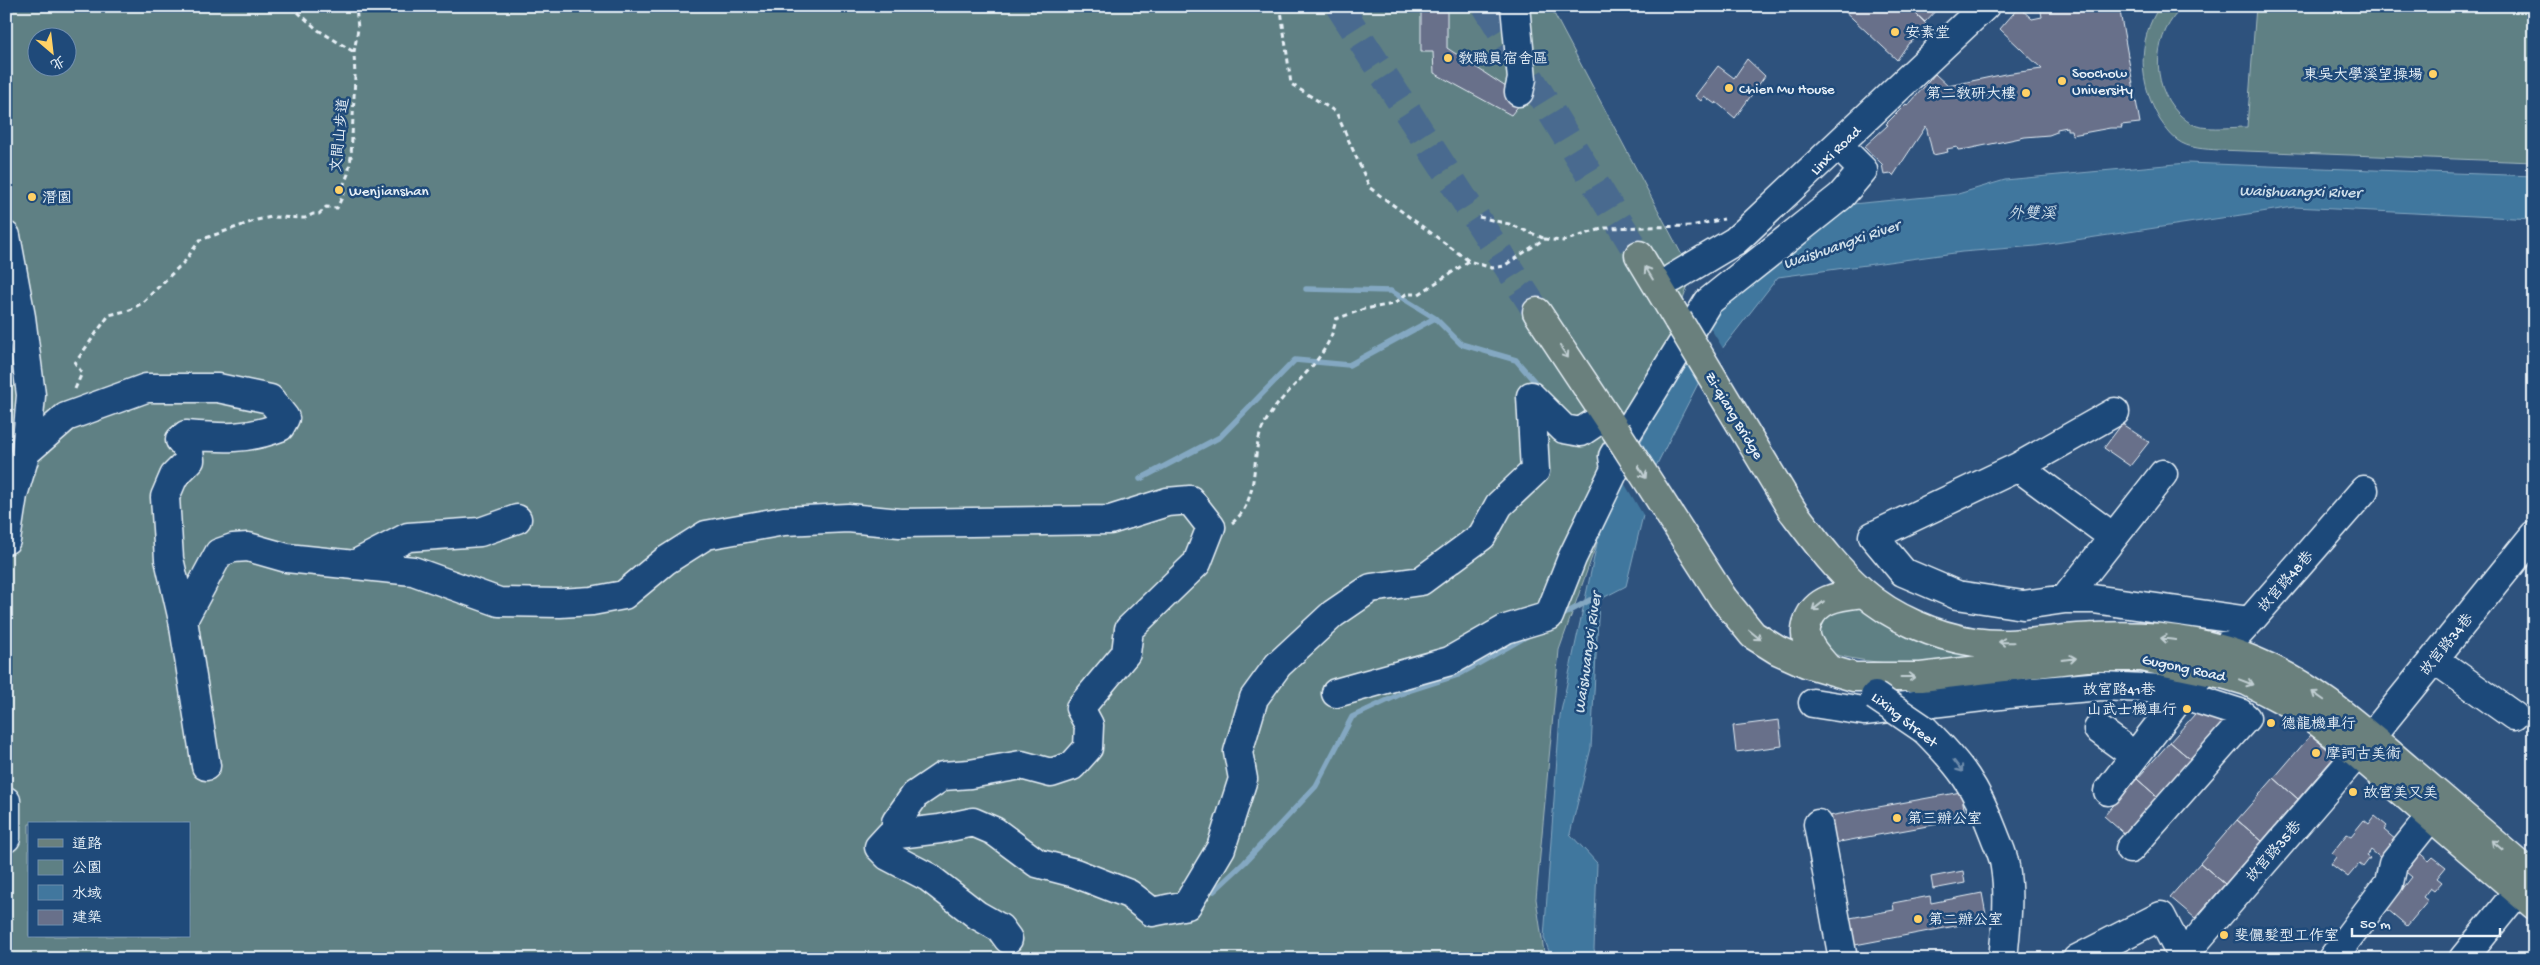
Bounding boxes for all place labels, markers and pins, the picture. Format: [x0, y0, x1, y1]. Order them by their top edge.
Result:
place label: 安素堂 [1905, 25, 1950, 43]
marker: 安素堂 [1889, 26, 1901, 38]
place label: 教職員宿舍區 [1458, 51, 1548, 69]
marker: 教職員宿舍區 [1442, 52, 1454, 64]
place label: Soochow University [2072, 65, 2134, 100]
place label: 東吳大學溪望操場 [2303, 66, 2423, 85]
marker: 東吳大學溪望操場 [2427, 68, 2439, 80]
marker: Soochow University [2056, 75, 2068, 87]
place label: Chien Mu House [1739, 81, 1835, 99]
marker: Chien Mu House [1723, 82, 1735, 94]
place label: 第二教研大樓 [1926, 86, 2016, 104]
marker: 第二教研大樓 [2020, 87, 2032, 99]
place label: Wenjianshan [349, 183, 429, 201]
marker: Wenjianshan [333, 184, 345, 196]
place label: 潛園 [42, 190, 72, 208]
marker: 潛園 [26, 191, 38, 203]
place label: 山武士機車行 [2087, 702, 2177, 720]
marker: 山武士機車行 [2181, 703, 2193, 715]
place label: 德龍機車行 [2281, 715, 2356, 734]
marker: 德龍機車行 [2265, 717, 2277, 729]
place label: 摩訶古美術 [2326, 745, 2401, 764]
marker: 摩訶古美術 [2310, 747, 2322, 759]
place label: 故宮美又美 [2363, 785, 2438, 803]
marker: 故宮美又美 [2347, 786, 2359, 798]
place label: 第三辦公室 [1907, 811, 1982, 829]
marker: 第三辦公室 [1891, 812, 1903, 824]
place label: 第二辦公室 [1928, 912, 2003, 930]
marker: 第二辦公室 [1912, 913, 1924, 925]
place label: 斐儷髮型工作室 [2234, 928, 2339, 946]
marker: 斐儷髮型工作室 [2218, 929, 2230, 941]

